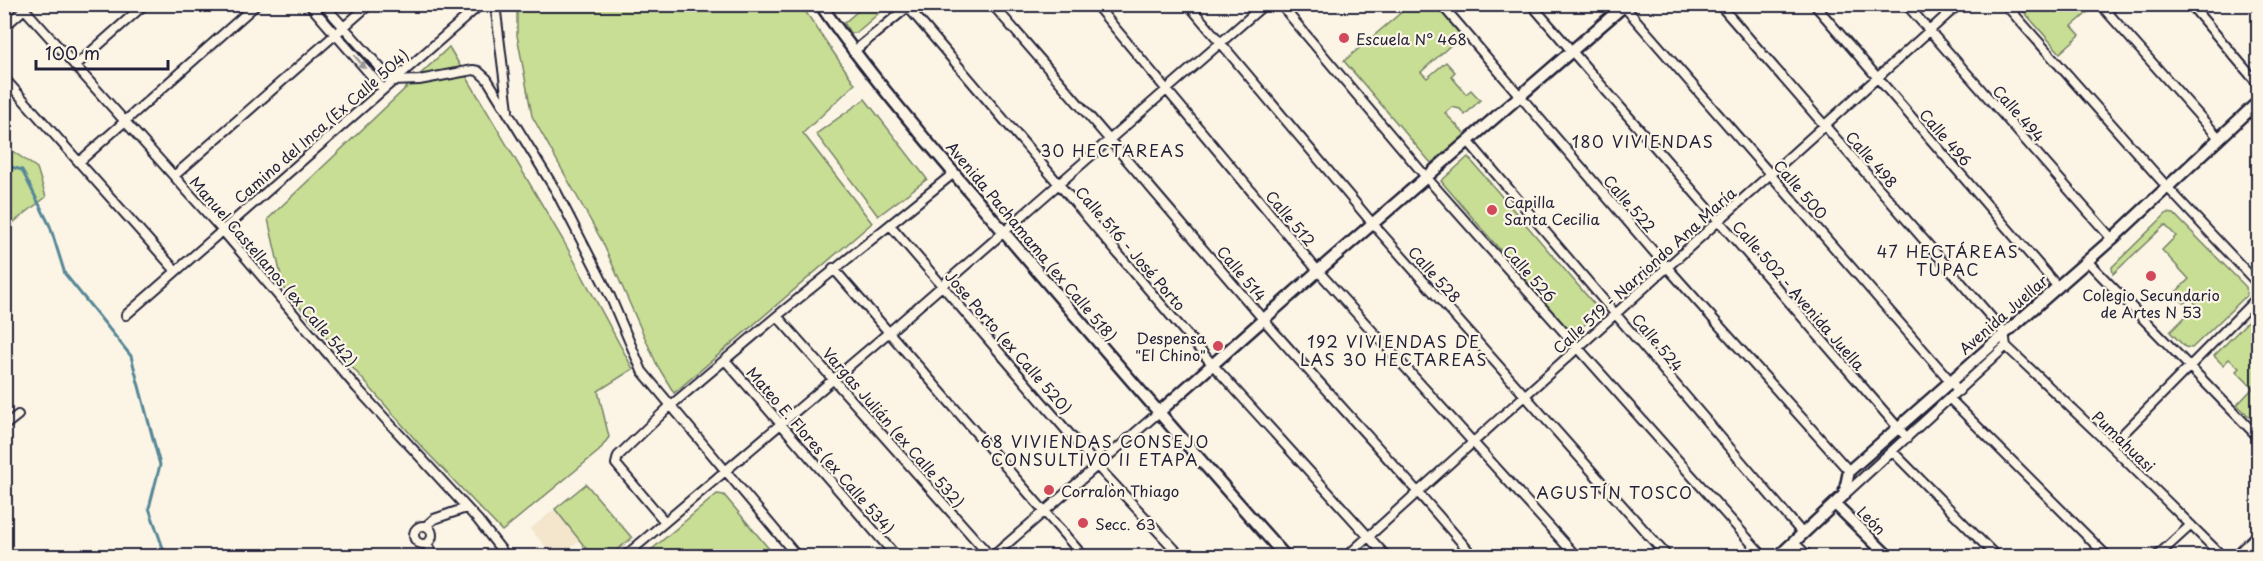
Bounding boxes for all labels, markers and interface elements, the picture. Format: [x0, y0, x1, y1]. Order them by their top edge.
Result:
place label: Escuela N° 468 [1356, 27, 1467, 50]
marker: Escuela N° 468 [1337, 31, 1351, 45]
scale bar [36, 33, 168, 71]
text: 100 m [45, 39, 100, 66]
street label: Camino del Inca (Ex Calle 504) [228, 43, 414, 209]
one-way arrow [353, 54, 366, 69]
street label: Calle 494 [1988, 79, 2050, 147]
street label: Calle 496 [1914, 103, 1978, 171]
street label: Calle 498 [1841, 126, 1903, 192]
district label: 180 VIVIENDAS [1572, 129, 1714, 153]
street label: Avenida Pachamama (ex Calle 518) [941, 136, 1123, 346]
district label: 30 HECTAREAS [1040, 138, 1186, 162]
street label: Calle 500 [1769, 154, 1833, 224]
street label: Calle 522 [1599, 169, 1661, 237]
street label: Manuel Castellanos (ex Calle 542) [185, 171, 363, 371]
street label: Calle 516 - José Porto [1070, 181, 1192, 315]
street label: Calle 519 - Narriondo Ana María [1547, 181, 1741, 359]
street label: Calle 512 [1261, 185, 1321, 251]
place label: Capilla Santa Cecilia [1504, 190, 1600, 230]
marker: Capilla Santa Cecilia [1485, 203, 1499, 217]
street label: Calle 502 - Avenida Juella [1727, 215, 1871, 375]
street label: Calle 526 [1498, 239, 1562, 307]
district label: 47 HECTÁREAS TUPAC [1877, 239, 2019, 281]
street label: Calle 514 [1212, 240, 1272, 306]
street label: Calle 528 [1403, 241, 1467, 307]
street label: Jose Porto (ex Calle 520) [940, 265, 1078, 419]
street label: Avenida Juellar [1953, 269, 2053, 359]
marker: Colegio Secundario de Artes N 53 [2144, 269, 2158, 283]
place label: Colegio Secundario de Artes N 53 [2082, 283, 2220, 323]
street label: Calle 524 [1627, 308, 1689, 376]
place label: Despensa "El Chino" [1135, 326, 1207, 366]
district label: 192 VIVIENDAS DE LAS 30 HECTAREAS [1300, 329, 1488, 371]
marker: Despensa "El Chino" [1211, 339, 1225, 353]
street label: Vargas Julián (ex Calle 532) [818, 342, 970, 512]
street label: Mateo E. Flores (ex Calle 534) [742, 361, 900, 539]
street label: Pumahuasi [2087, 405, 2161, 477]
district label: 68 VIVIENDAS CONSEJO CONSULTIVO II ETAPA [980, 429, 1210, 471]
place label: Corralòn Thiago [1061, 479, 1179, 502]
district label: AGUSTÍN TOSCO [1537, 480, 1693, 504]
marker: Corralòn Thiago [1042, 483, 1056, 497]
street label: León [1852, 500, 1892, 540]
place label: Secc. 63 [1095, 512, 1156, 535]
marker: Secc. 63 [1076, 516, 1090, 530]

